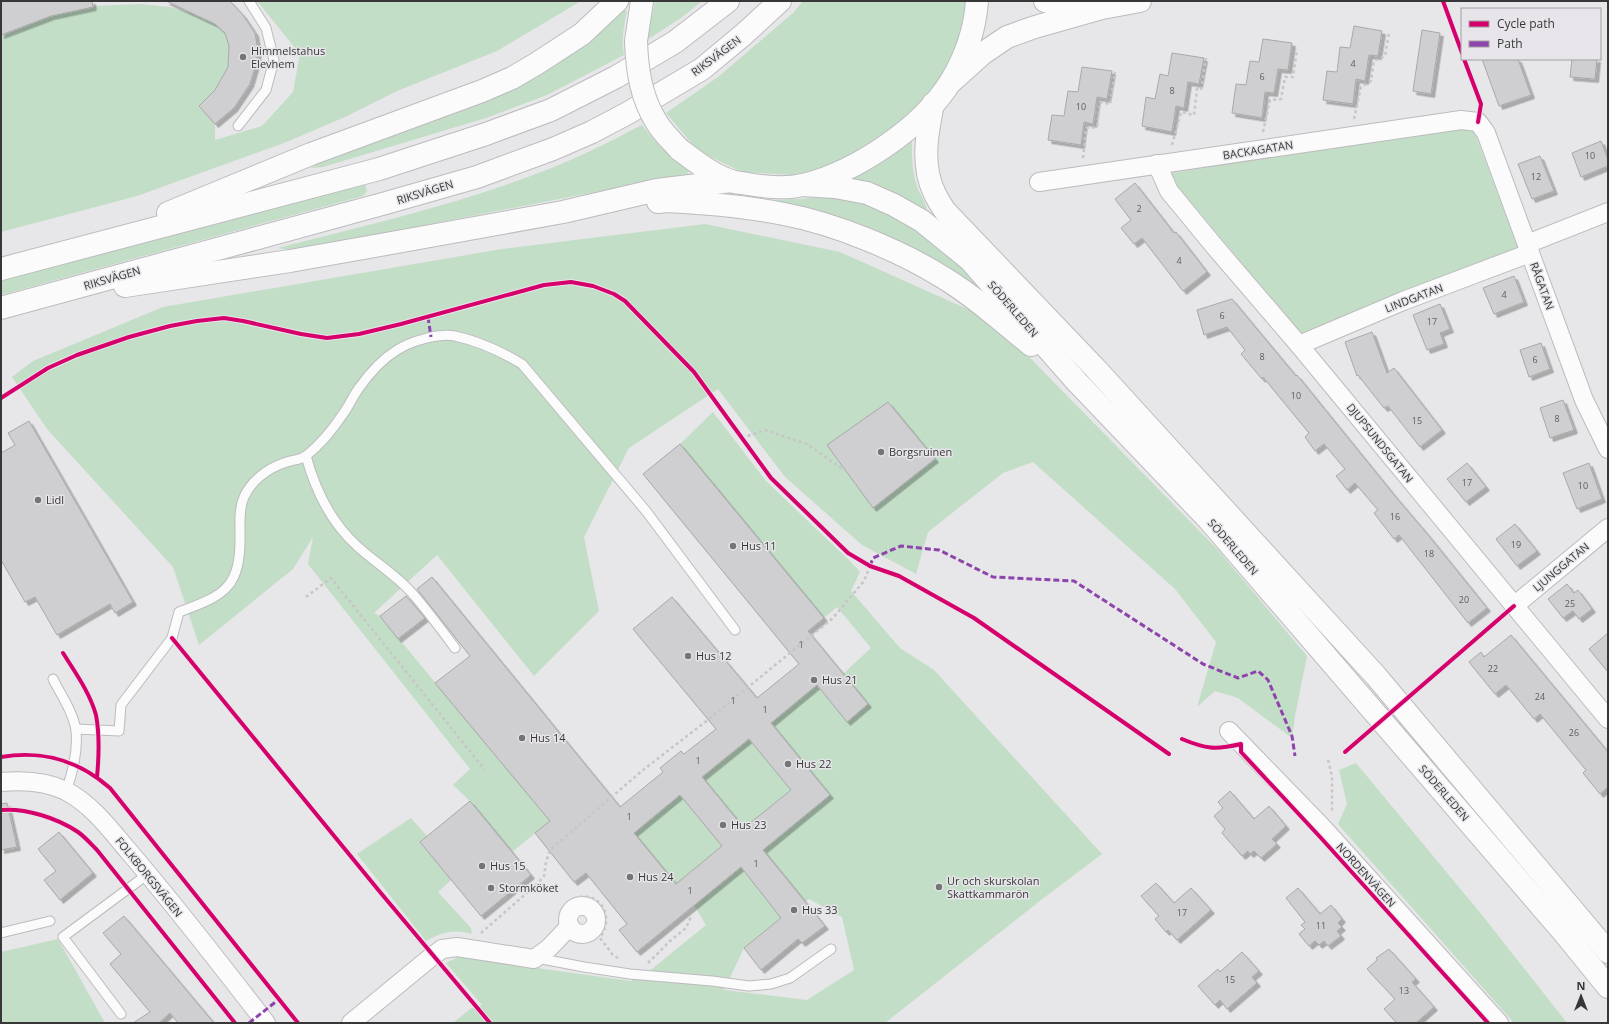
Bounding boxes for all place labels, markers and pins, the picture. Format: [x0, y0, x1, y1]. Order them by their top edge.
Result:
place label: Himmelstahus Elevhem [251, 43, 325, 71]
marker: Himmelstahus Elevhem [238, 52, 248, 62]
place label: Borgsruinen [889, 444, 952, 459]
marker: Borgsruinen [876, 447, 886, 457]
place label: Lidl [46, 492, 64, 507]
marker: Lidl [33, 495, 43, 505]
place label: Hus 11 [741, 538, 777, 553]
marker: Hus 11 [728, 541, 738, 551]
place label: Hus 12 [696, 648, 732, 663]
marker: Hus 12 [683, 651, 693, 661]
place label: Hus 21 [822, 672, 858, 687]
marker: Hus 21 [809, 675, 819, 685]
place label: Hus 14 [530, 730, 566, 745]
marker: Hus 14 [517, 733, 527, 743]
place label: Hus 22 [796, 756, 832, 771]
marker: Hus 22 [783, 759, 793, 769]
place label: Hus 23 [731, 817, 767, 832]
marker: Hus 23 [718, 820, 728, 830]
place label: Hus 15 [490, 858, 526, 873]
marker: Hus 15 [477, 861, 487, 871]
place label: Hus 24 [638, 869, 674, 884]
marker: Hus 24 [625, 872, 635, 882]
place label: Ur och skurskolan Skattkammarön [947, 873, 1039, 901]
place label: Stormköket [499, 880, 559, 895]
marker: Ur och skurskolan Skattkammarön [934, 882, 944, 892]
marker: Stormköket [486, 883, 496, 893]
place label: Hus 33 [802, 902, 838, 917]
marker: Hus 33 [789, 905, 799, 915]

